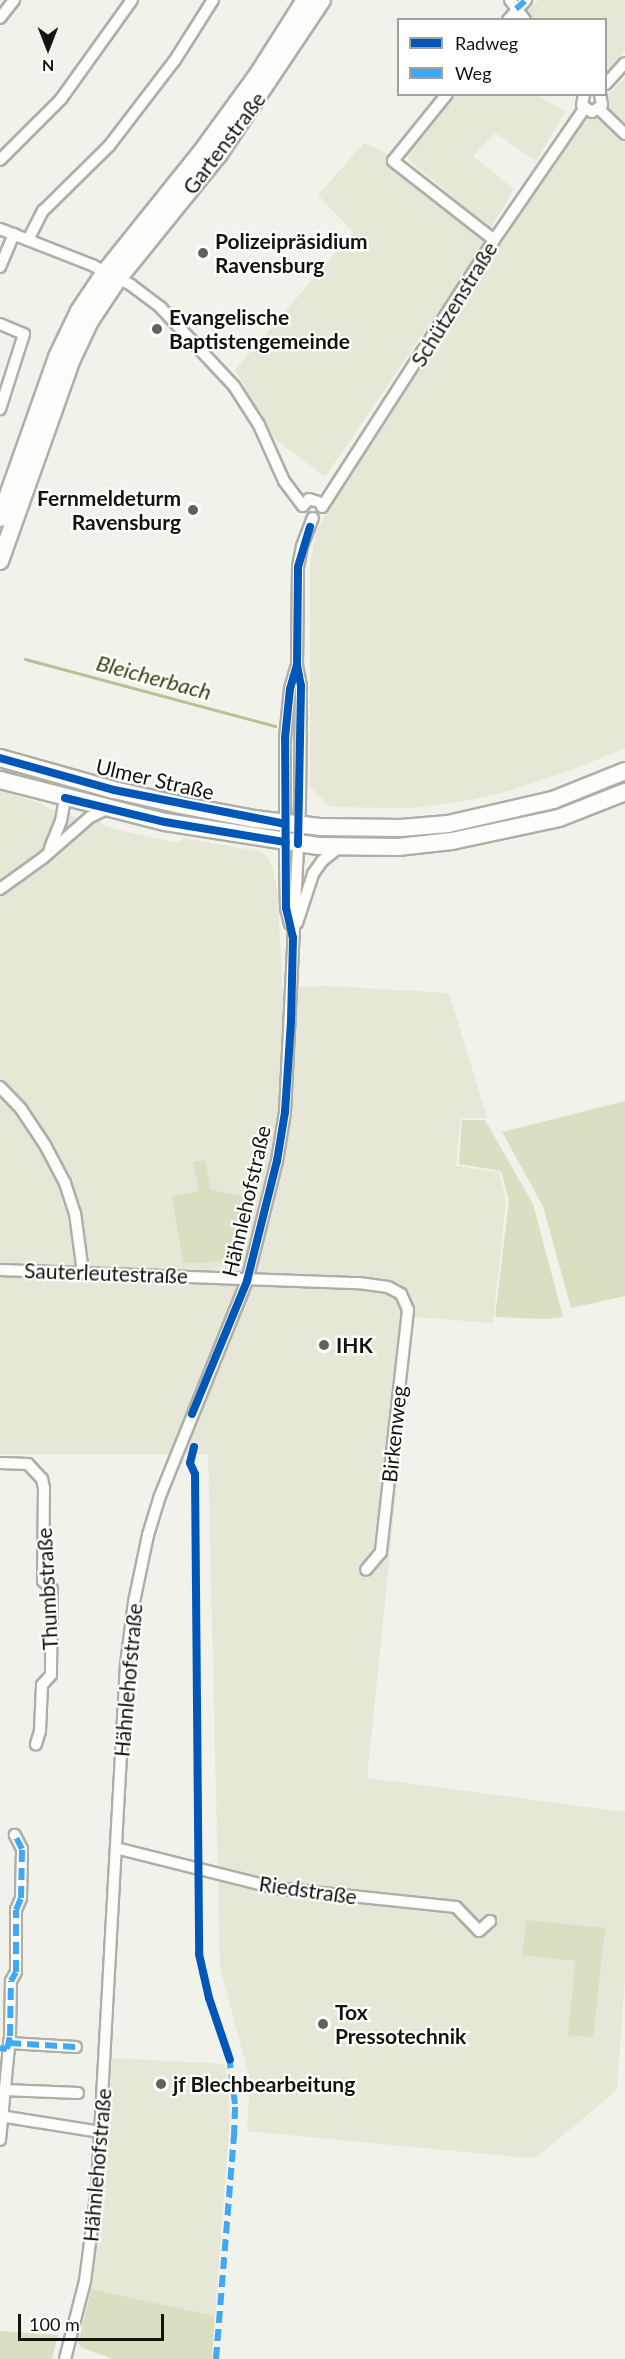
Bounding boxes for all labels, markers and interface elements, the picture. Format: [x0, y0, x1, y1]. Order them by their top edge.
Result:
north arrow [18, 18, 78, 78]
legend [397, 18, 607, 96]
text: Radweg [455, 32, 518, 54]
text: N [42, 57, 54, 76]
text: Weg [455, 62, 492, 84]
street label: Gartenstraße [177, 87, 271, 199]
place label: Polizeipräsidium Ravensburg [215, 228, 368, 278]
street label: Schützenstraße [406, 237, 502, 371]
marker: Polizeipräsidium Ravensburg [196, 246, 210, 260]
place label: Evangelische Baptistengemeinde [169, 304, 350, 354]
marker: Evangelische Baptistengemeinde [150, 322, 164, 336]
place label: Fernmeldeturm Ravensburg [37, 485, 181, 535]
marker: Fernmeldeturm Ravensburg [186, 503, 200, 517]
water label: Bleicherbach [94, 649, 214, 705]
street label: Ulmer Straße [93, 753, 217, 805]
street label: Hähnlehofstraße [216, 1123, 276, 1279]
street label: Sauterleutestraße [24, 1258, 188, 1288]
place label: IHK [336, 1332, 373, 1358]
marker: IHK [317, 1338, 331, 1352]
street label: Birkenweg [376, 1384, 412, 1484]
street label: Thumbstraße [31, 1527, 63, 1651]
street label: Hähnlehofstraße [109, 1602, 147, 1758]
street label: Riedstraße [257, 1871, 359, 1909]
place label: Tox Pressotechnik [335, 1999, 466, 2049]
marker: Tox Pressotechnik [316, 2017, 330, 2031]
place label: jf Blechbearbeitung [173, 2071, 356, 2097]
marker: jf Blechbearbeitung [154, 2077, 168, 2091]
street label: Hähnlehofstraße [78, 2087, 116, 2243]
scale bar [21, 2302, 166, 2340]
text: 100 m [29, 2313, 80, 2335]

